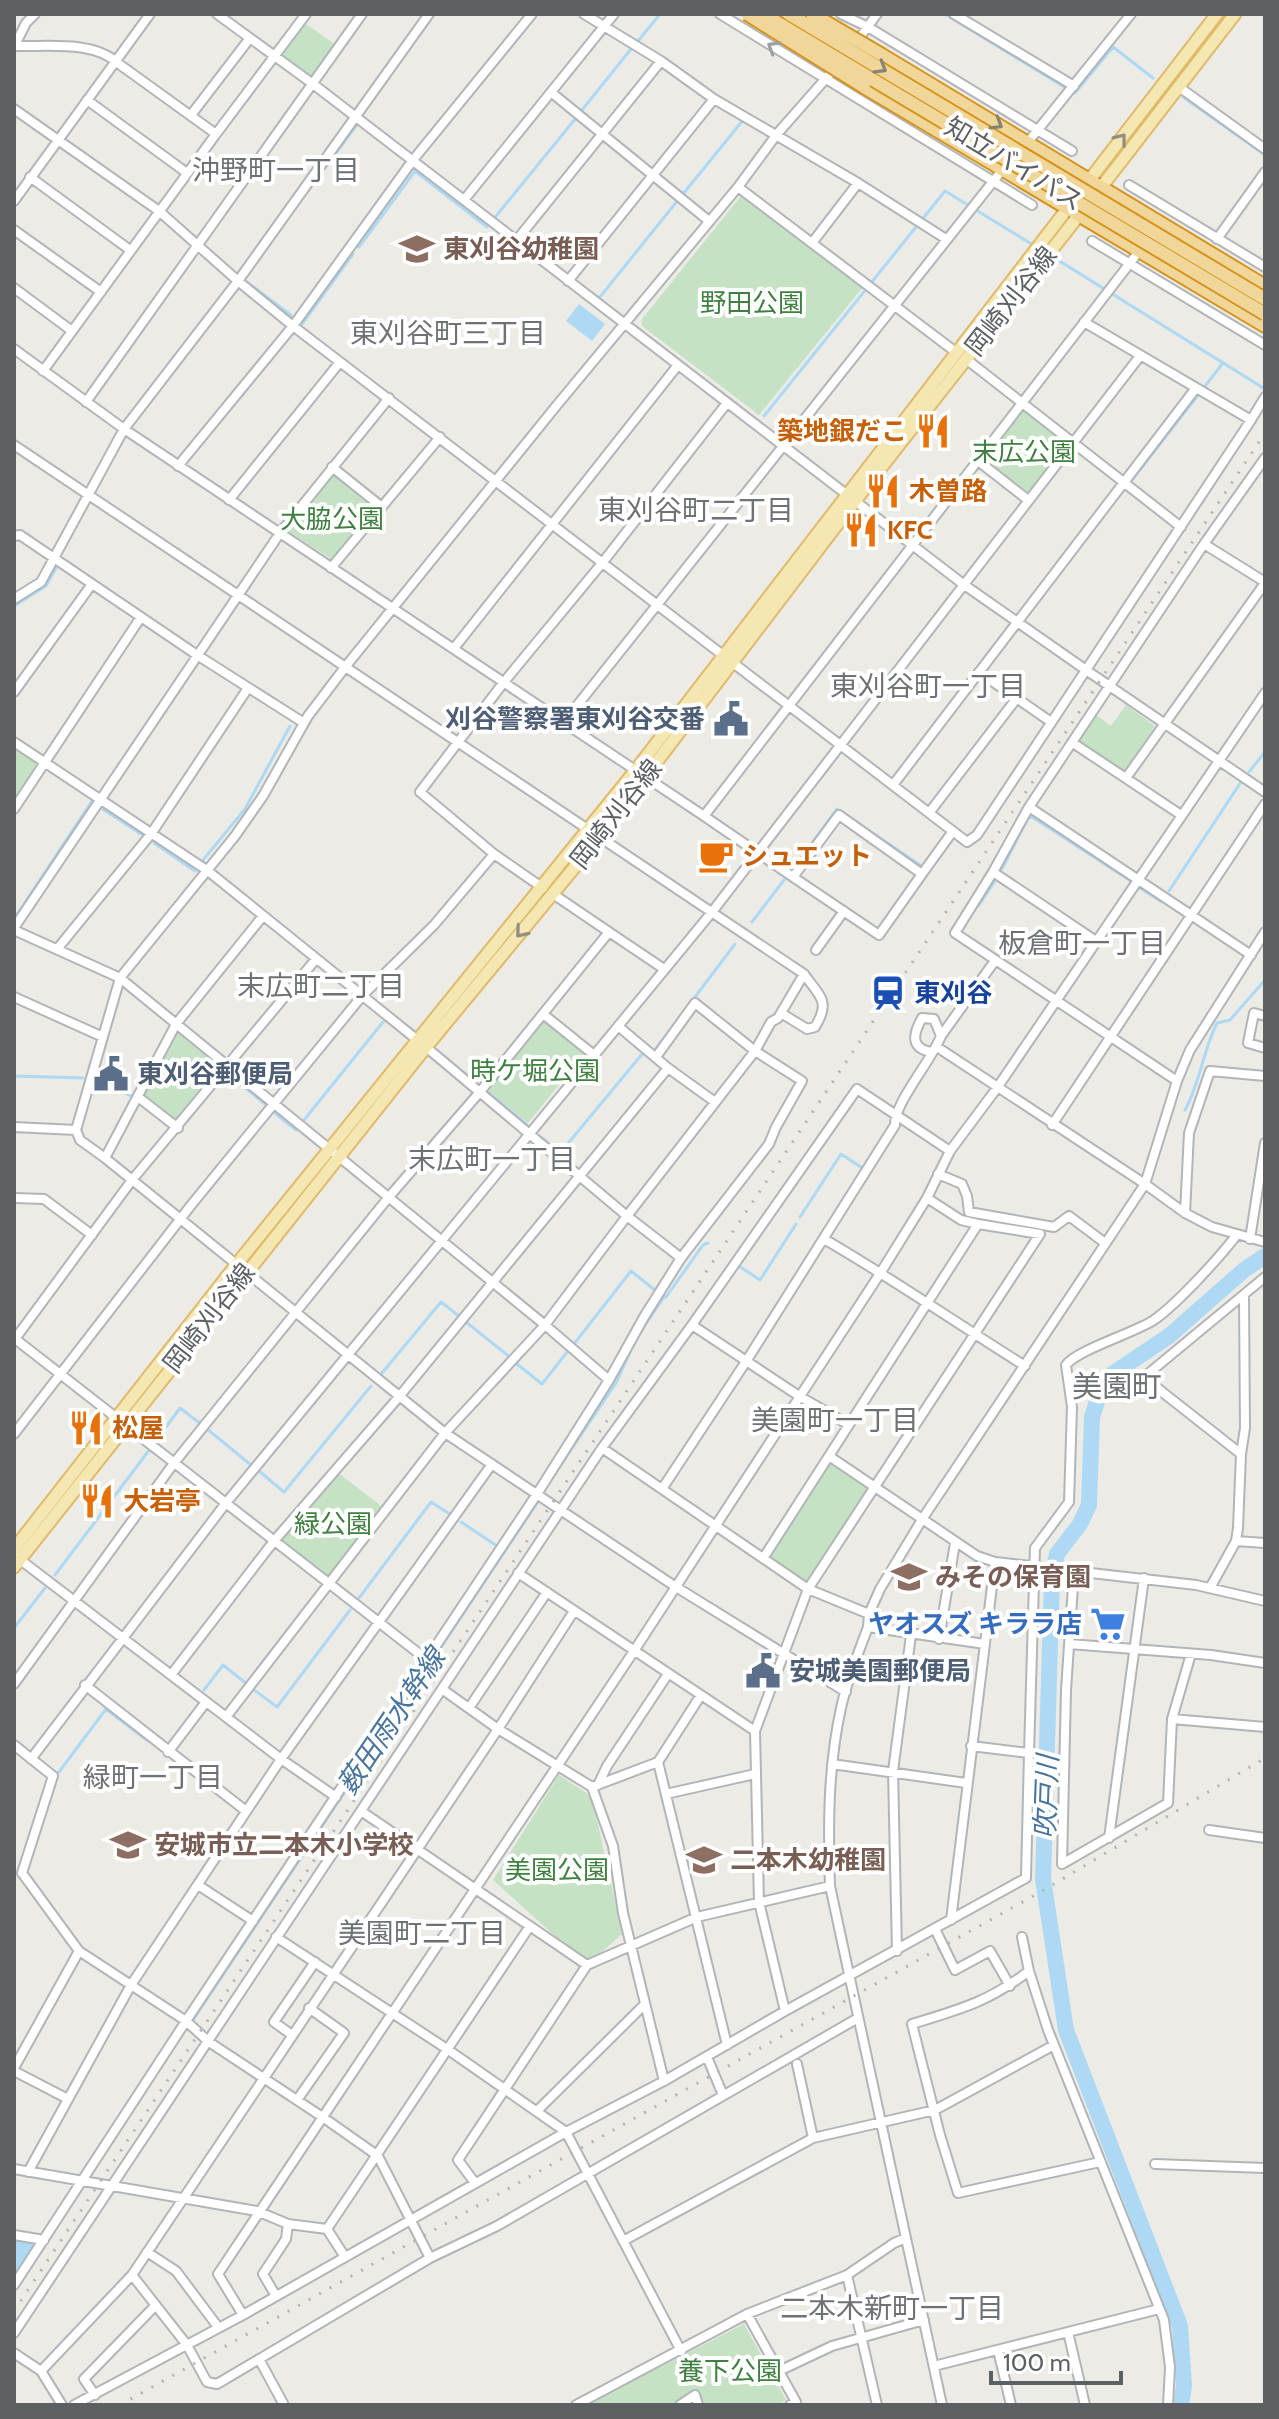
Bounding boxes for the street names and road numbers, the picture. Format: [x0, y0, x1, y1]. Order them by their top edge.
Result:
street label: 知立バイパス [939, 110, 1089, 218]
street label: 岡崎刈谷線 [958, 240, 1064, 362]
street label: 岡崎刈谷線 [563, 753, 669, 875]
street label: 岡崎刈谷線 [156, 1257, 262, 1379]

